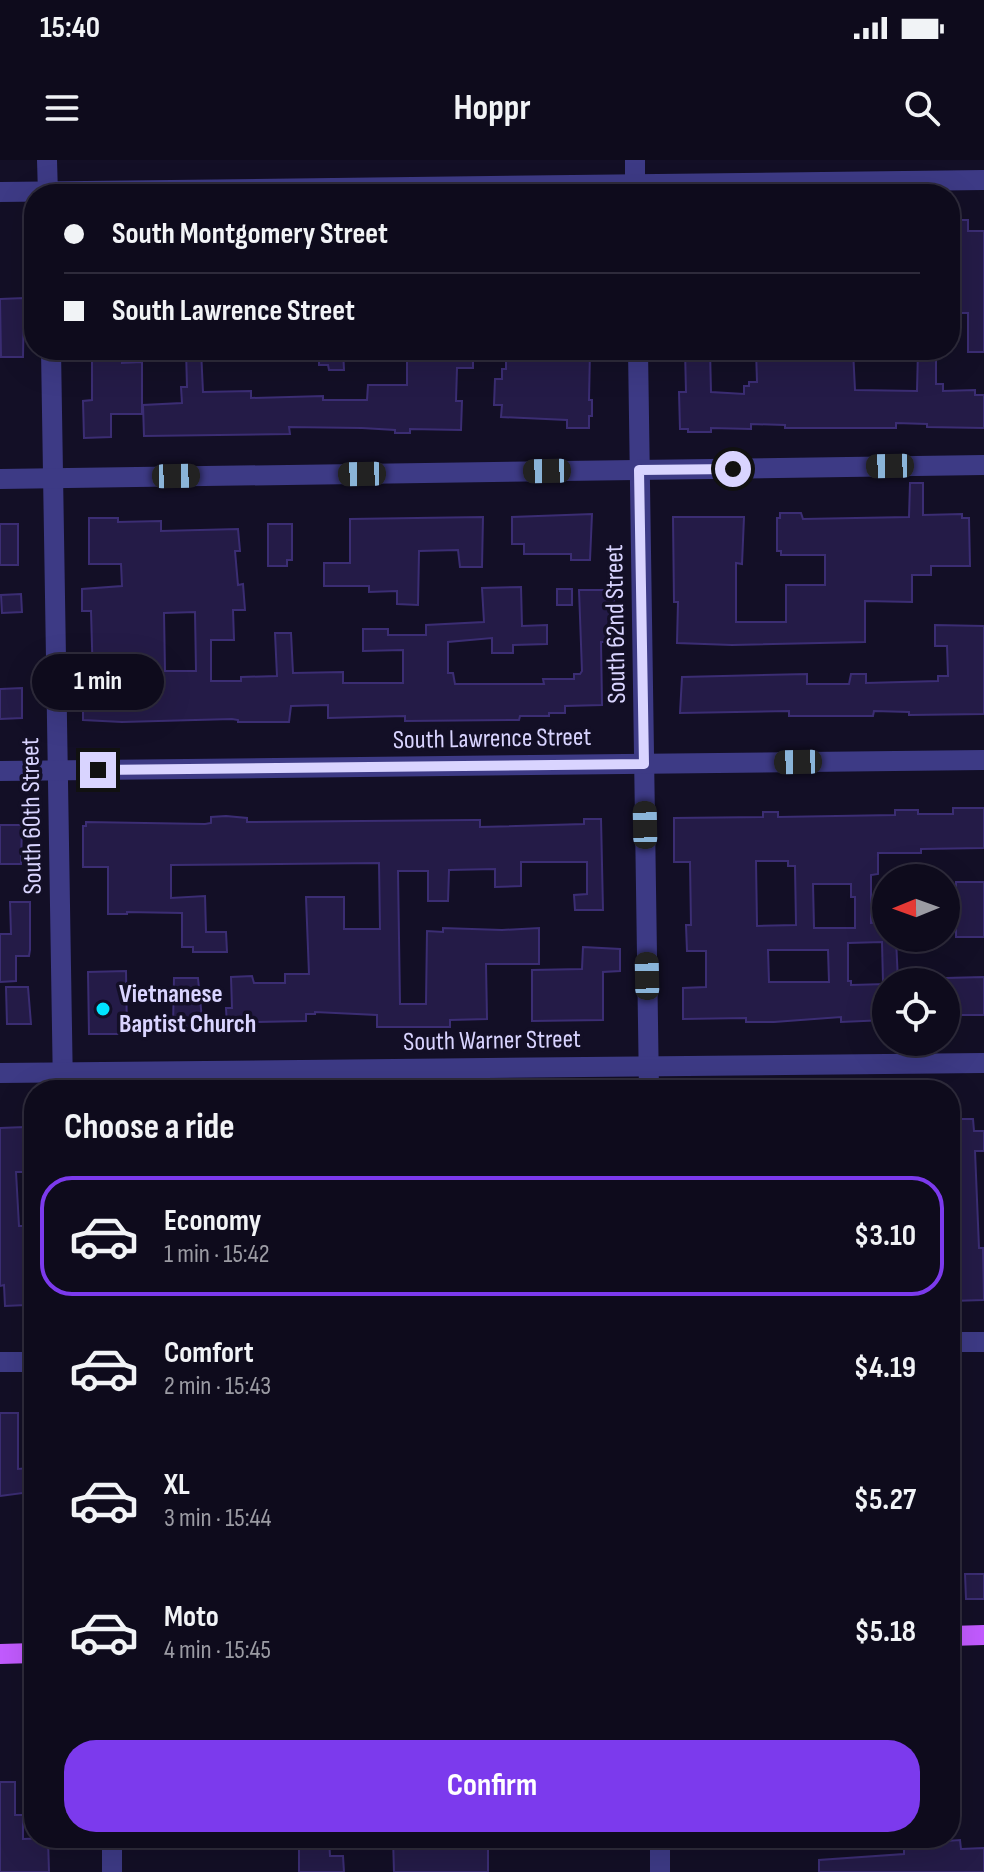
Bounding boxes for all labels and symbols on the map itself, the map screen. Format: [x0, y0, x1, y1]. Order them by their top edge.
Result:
route start [715, 451, 751, 487]
car [866, 454, 914, 478]
car [523, 459, 571, 483]
car [338, 462, 386, 486]
car [152, 464, 200, 488]
street label: South 62nd Street [599, 544, 633, 704]
callout: 1 min [32, 654, 164, 710]
street label: South Lawrence Street [393, 722, 592, 756]
street label: South 60th Street [15, 737, 49, 895]
car [774, 750, 822, 774]
route end [80, 752, 116, 788]
car [633, 801, 657, 849]
north arrow [872, 864, 960, 952]
car [635, 952, 659, 1000]
place label: Vietnanese Baptist Church [119, 979, 256, 1040]
marker: Vietnanese Baptist Church [94, 1000, 112, 1018]
street label: South Warner Street [403, 1024, 581, 1058]

